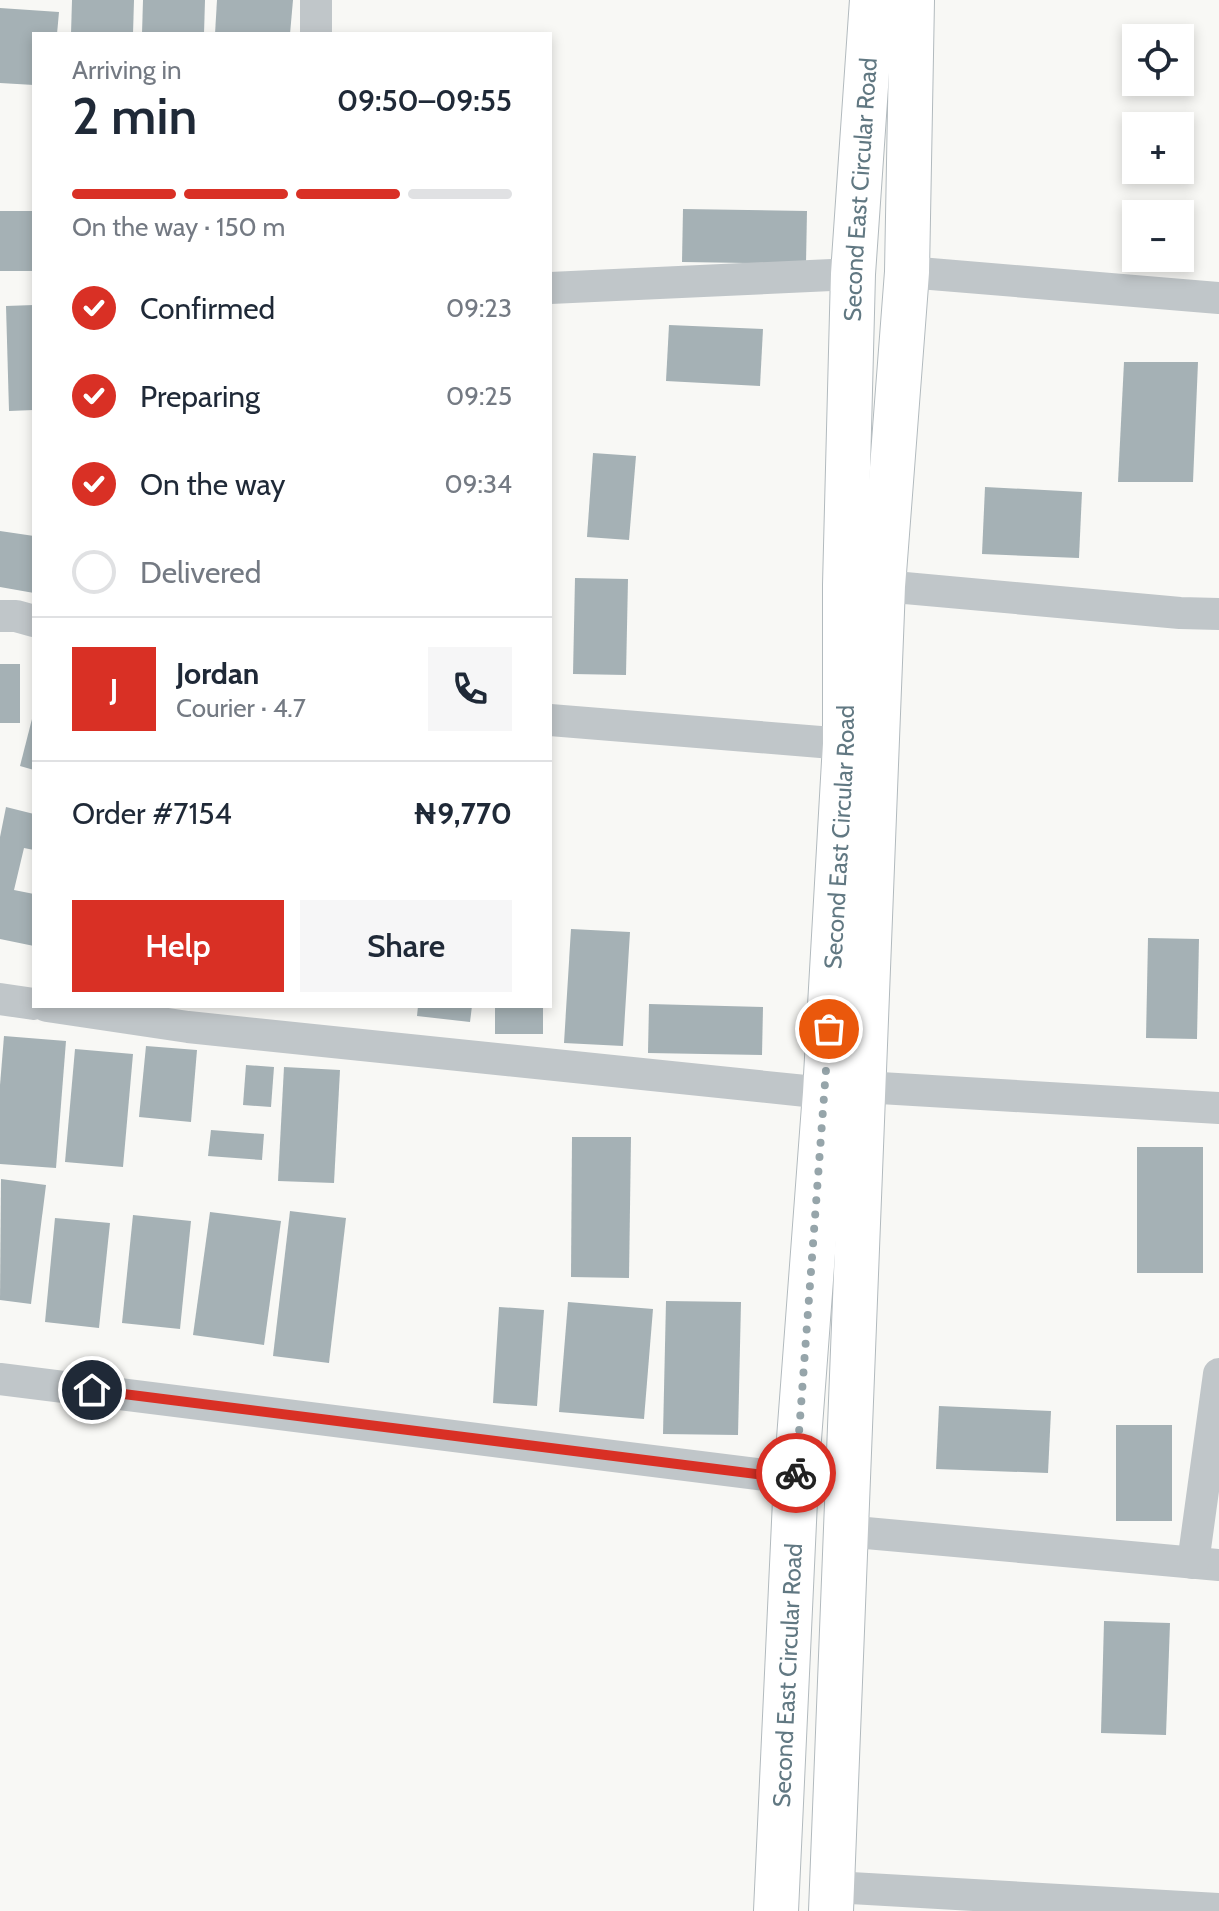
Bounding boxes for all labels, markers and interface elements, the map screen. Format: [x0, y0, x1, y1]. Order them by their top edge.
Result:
map controls [1122, 24, 1194, 272]
button: locate [1122, 24, 1194, 96]
text: Arriving in [72, 54, 182, 86]
street label: Second East Circular Road [837, 57, 882, 322]
text: 09:50–09:55 [337, 82, 512, 119]
text: 2 min [72, 84, 197, 147]
button: + [1122, 112, 1194, 184]
button: − [1122, 200, 1194, 272]
text: On the way · 150 m [72, 211, 285, 243]
icon: check [72, 286, 116, 330]
text: Confirmed [140, 290, 275, 327]
text: 09:23 [446, 292, 512, 324]
icon: check [72, 374, 116, 418]
text: Preparing [140, 378, 260, 415]
text: 09:25 [446, 380, 512, 412]
icon: check [72, 462, 116, 506]
text: On the way [140, 466, 285, 503]
text: 09:34 [445, 468, 512, 500]
text: Delivered [140, 554, 261, 591]
button: phone [428, 647, 512, 731]
text: Jordan [176, 655, 259, 692]
text: J [110, 671, 118, 708]
text: Courier · 4.7 [176, 692, 306, 724]
street label: Second East Circular Road [818, 705, 860, 970]
text: Order #7154 [72, 795, 232, 832]
text: ₦9,770 [413, 795, 512, 832]
button: Help [72, 900, 284, 992]
button: Share [300, 900, 512, 992]
pin [795, 995, 863, 1063]
icon: bag [807, 1007, 851, 1051]
pin [58, 1356, 126, 1424]
icon: home [70, 1368, 114, 1412]
courier [756, 1433, 836, 1513]
icon: bike [774, 1451, 818, 1495]
street label: Second East Circular Road [766, 1543, 808, 1808]

